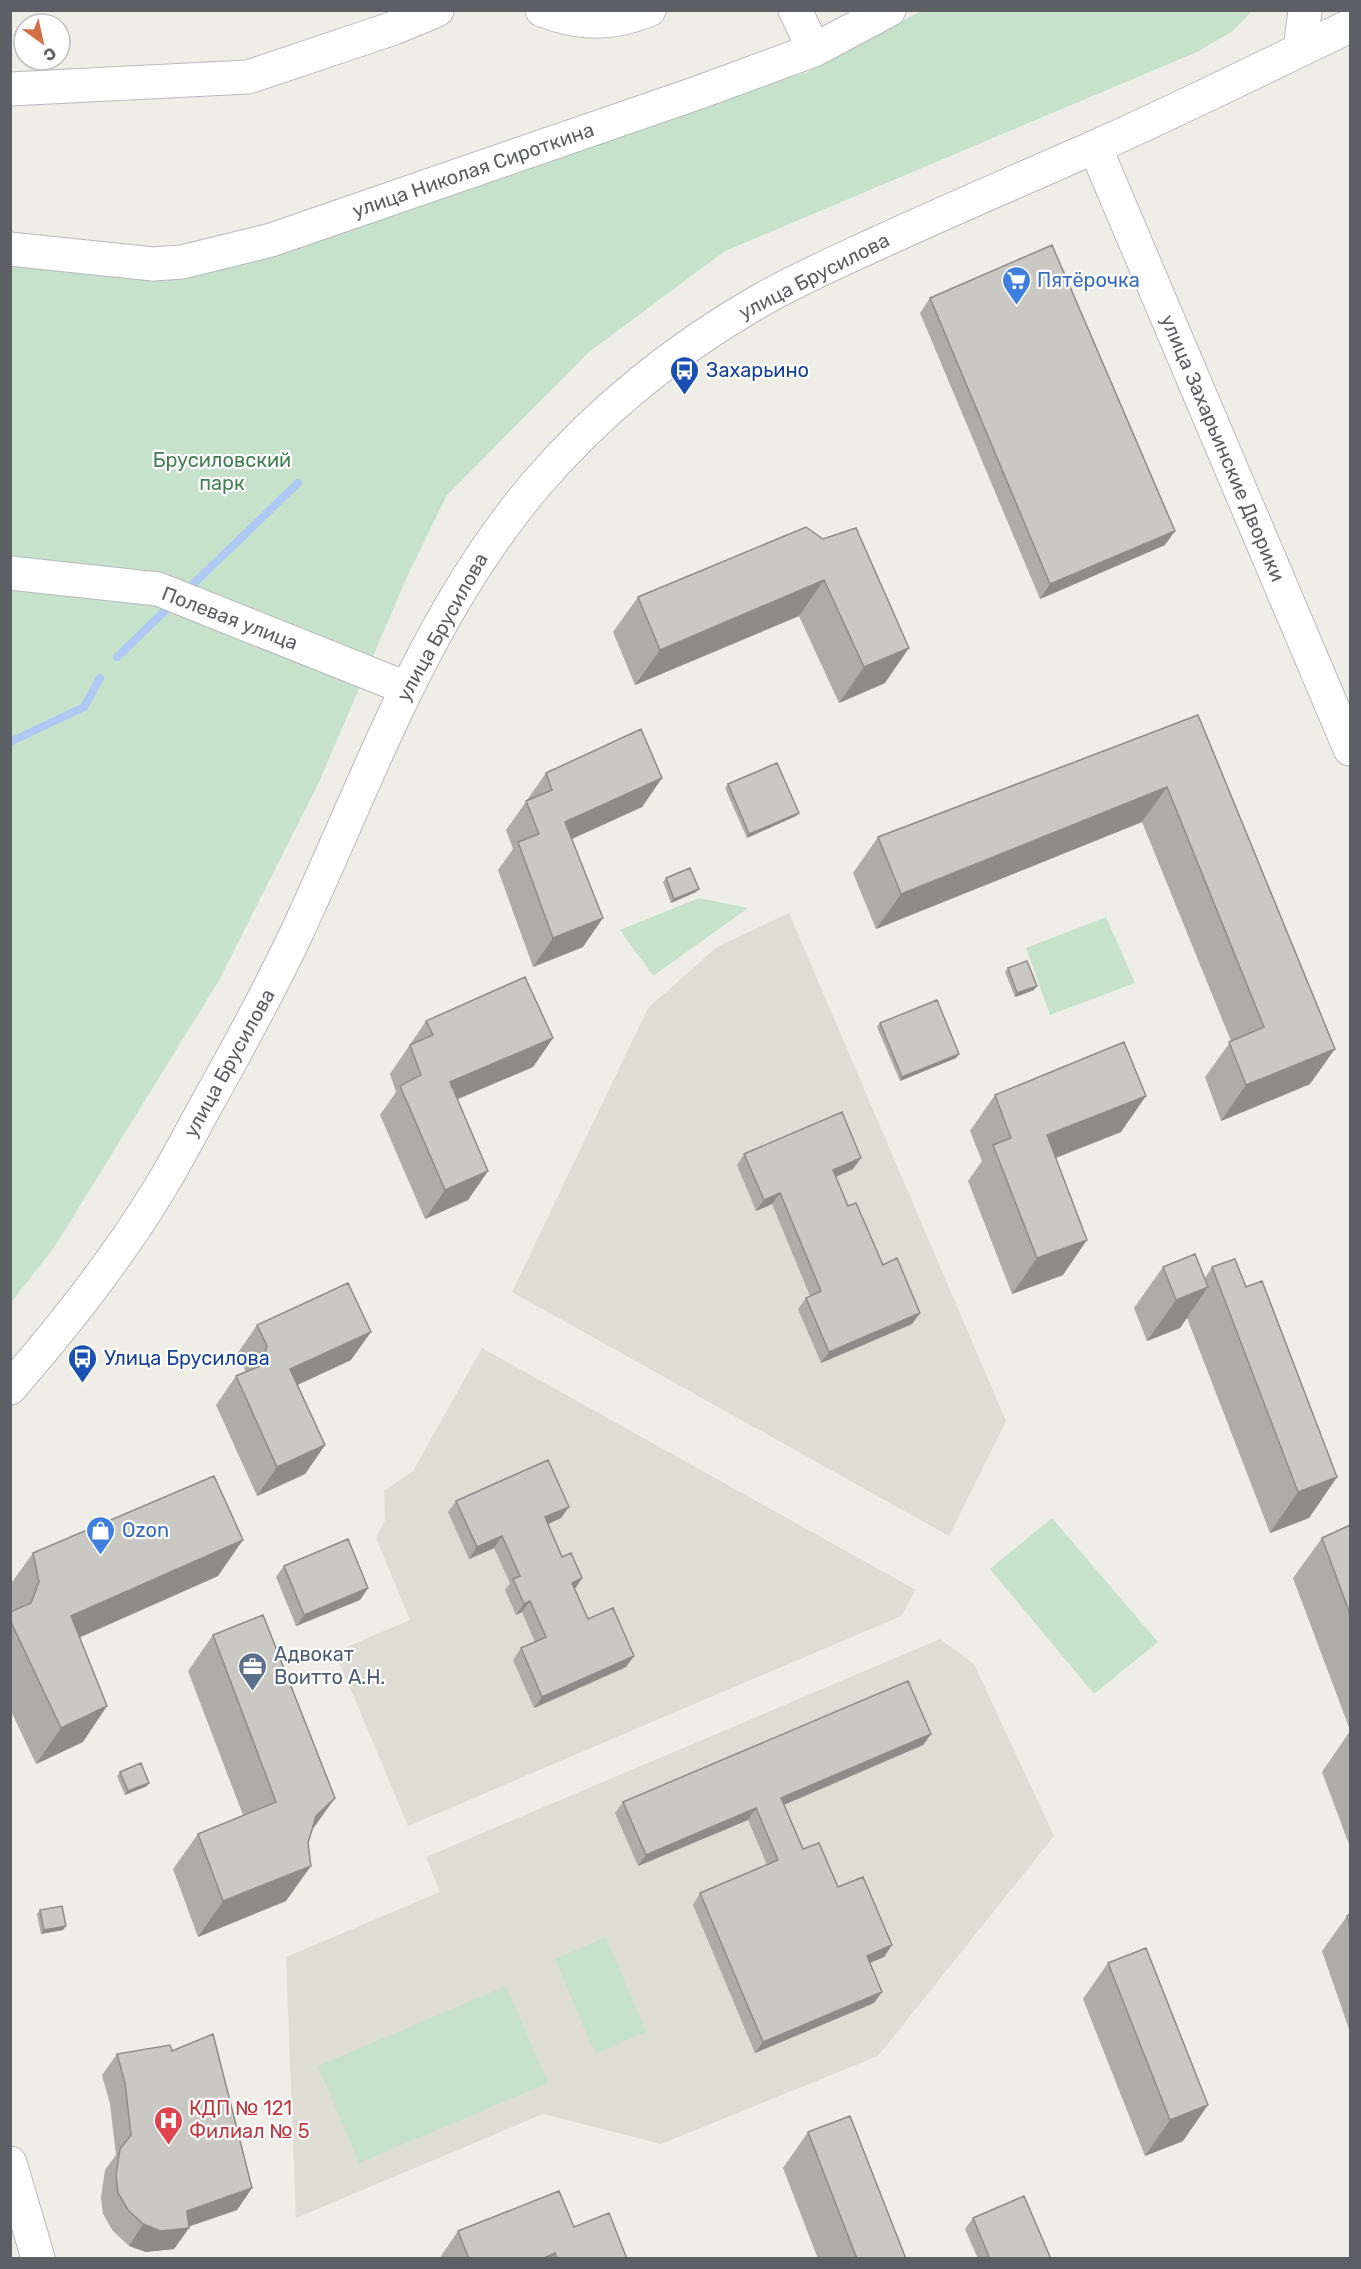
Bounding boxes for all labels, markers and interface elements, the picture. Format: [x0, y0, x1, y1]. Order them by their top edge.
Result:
north arrow [12, 12, 72, 72]
text: С [40, 43, 60, 65]
street label: улица Николая Сироткина [349, 117, 597, 223]
street label: улица Брусилова [735, 228, 893, 324]
supermarket icon: Пятёрочка [1000, 264, 1032, 306]
place label: Пятёрочка [1037, 268, 1140, 292]
street label: улица Захарьинские Дворики [1156, 311, 1290, 585]
bus stop icon: Захарьино [669, 354, 701, 396]
place label: Захарьино [706, 358, 809, 382]
park label: Брусиловский парк [153, 448, 291, 495]
street label: улица Брусилова [391, 549, 493, 705]
street label: Полевая улица [158, 581, 302, 655]
street label: улица Брусилова [178, 985, 280, 1141]
bus stop icon: Улица Брусилова [67, 1342, 99, 1384]
place label: Улица Брусилова [104, 1346, 270, 1370]
shop icon: Ozon [85, 1514, 117, 1556]
place label: Ozon [122, 1518, 169, 1542]
place label: Адвокат Воитто А.Н. [274, 1642, 385, 1689]
office icon: Адвокат Воитто А.Н. [237, 1650, 269, 1692]
place label: КДП № 121 Филиал № 5 [189, 2096, 310, 2143]
hospital icon: КДП № 121 Филиал № 5 [152, 2104, 184, 2146]

